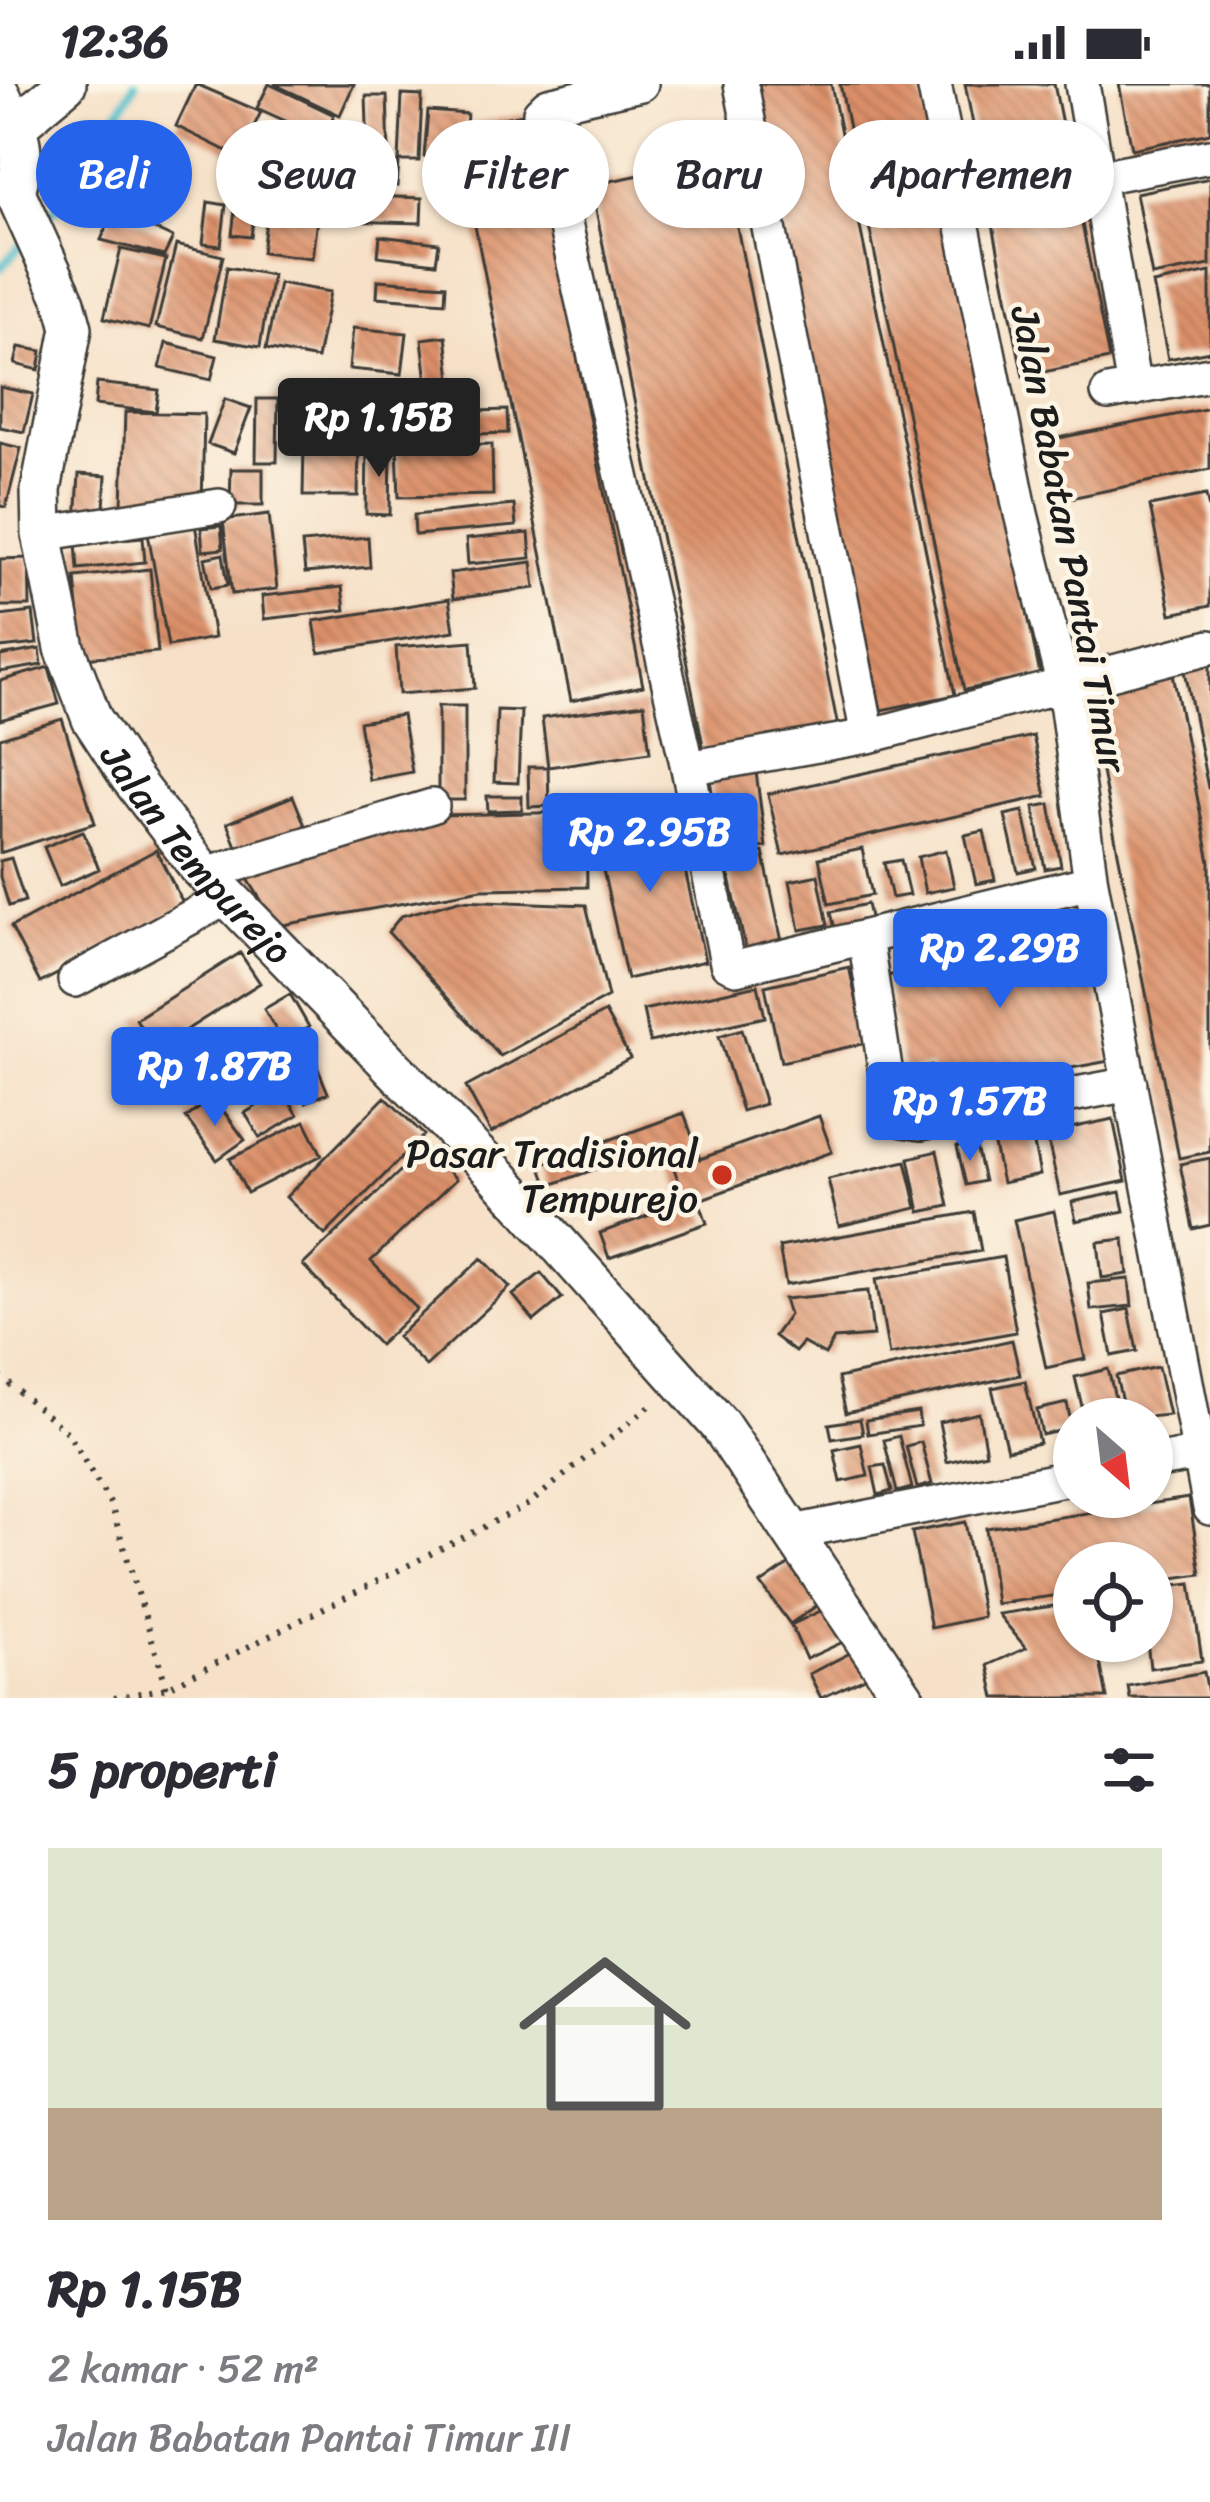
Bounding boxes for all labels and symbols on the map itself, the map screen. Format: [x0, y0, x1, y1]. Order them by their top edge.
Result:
street label: Jalan Babatan Pantai Timur [990, 298, 1149, 780]
pin: Rp 1.15B [255, 378, 503, 480]
street label: Jalan Tempurejo [80, 727, 311, 981]
pin: Rp 2.95B [526, 793, 774, 895]
pin: Rp 2.29B [876, 909, 1124, 1011]
pin: Rp 1.87B [91, 1027, 339, 1129]
pin: Rp 1.57B [846, 1062, 1094, 1164]
place label: Pasar Tradisional Tempurejo [406, 1119, 699, 1233]
marker: Pasar Tradisional Tempurejo [709, 1162, 735, 1188]
north arrow [1053, 1398, 1173, 1518]

